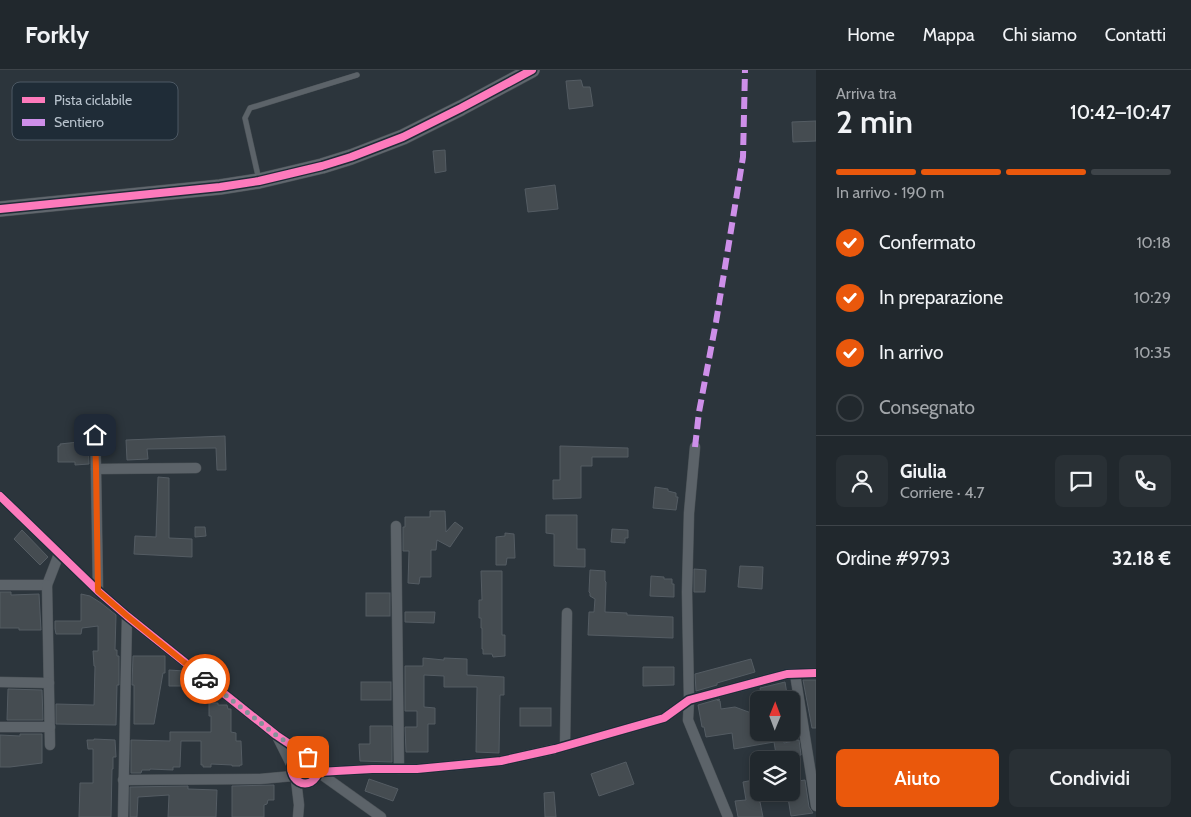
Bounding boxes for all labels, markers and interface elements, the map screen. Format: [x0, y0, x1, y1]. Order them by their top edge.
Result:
text: Forkly [25, 20, 89, 49]
text: Home [847, 24, 895, 46]
text: Mappa [923, 24, 975, 46]
text: Chi siamo [1003, 24, 1077, 46]
text: Contatti [1105, 24, 1166, 46]
legend [12, 82, 178, 140]
text: Arriva tra [836, 84, 896, 103]
text: Pista ciclabile [54, 91, 132, 109]
text: 10:42–10:47 [1070, 101, 1171, 124]
text: 2 min [836, 102, 913, 141]
text: Sentiero [54, 113, 104, 131]
text: In arrivo · 190 m [836, 183, 944, 202]
icon: check [836, 229, 864, 257]
text: Confermato [879, 231, 976, 254]
text: 10:18 [1136, 233, 1171, 252]
icon: check [836, 284, 864, 312]
text: In preparazione [879, 286, 1003, 309]
text: 10:29 [1134, 288, 1171, 307]
icon: check [836, 339, 864, 367]
text: In arrivo [879, 341, 943, 364]
text: 10:35 [1134, 343, 1171, 362]
text: Consegnato [879, 396, 975, 419]
pin [74, 414, 116, 456]
icon: home [81, 421, 109, 449]
button: person [836, 455, 888, 507]
button: chat [1055, 455, 1107, 507]
button: phone [1119, 455, 1171, 507]
text: Giulia [900, 460, 947, 483]
text: Corriere · 4.7 [900, 483, 985, 502]
text: Ordine #9793 [836, 547, 950, 570]
text: 32.18 € [1112, 547, 1171, 570]
courier [180, 654, 230, 704]
icon: car [191, 665, 219, 693]
north arrow [750, 691, 800, 741]
map controls [750, 691, 800, 801]
pin [287, 736, 329, 778]
icon: bag [294, 743, 322, 771]
button: Aiuto [836, 749, 999, 807]
button: Condividi [1009, 749, 1171, 807]
button: layers [750, 751, 800, 801]

